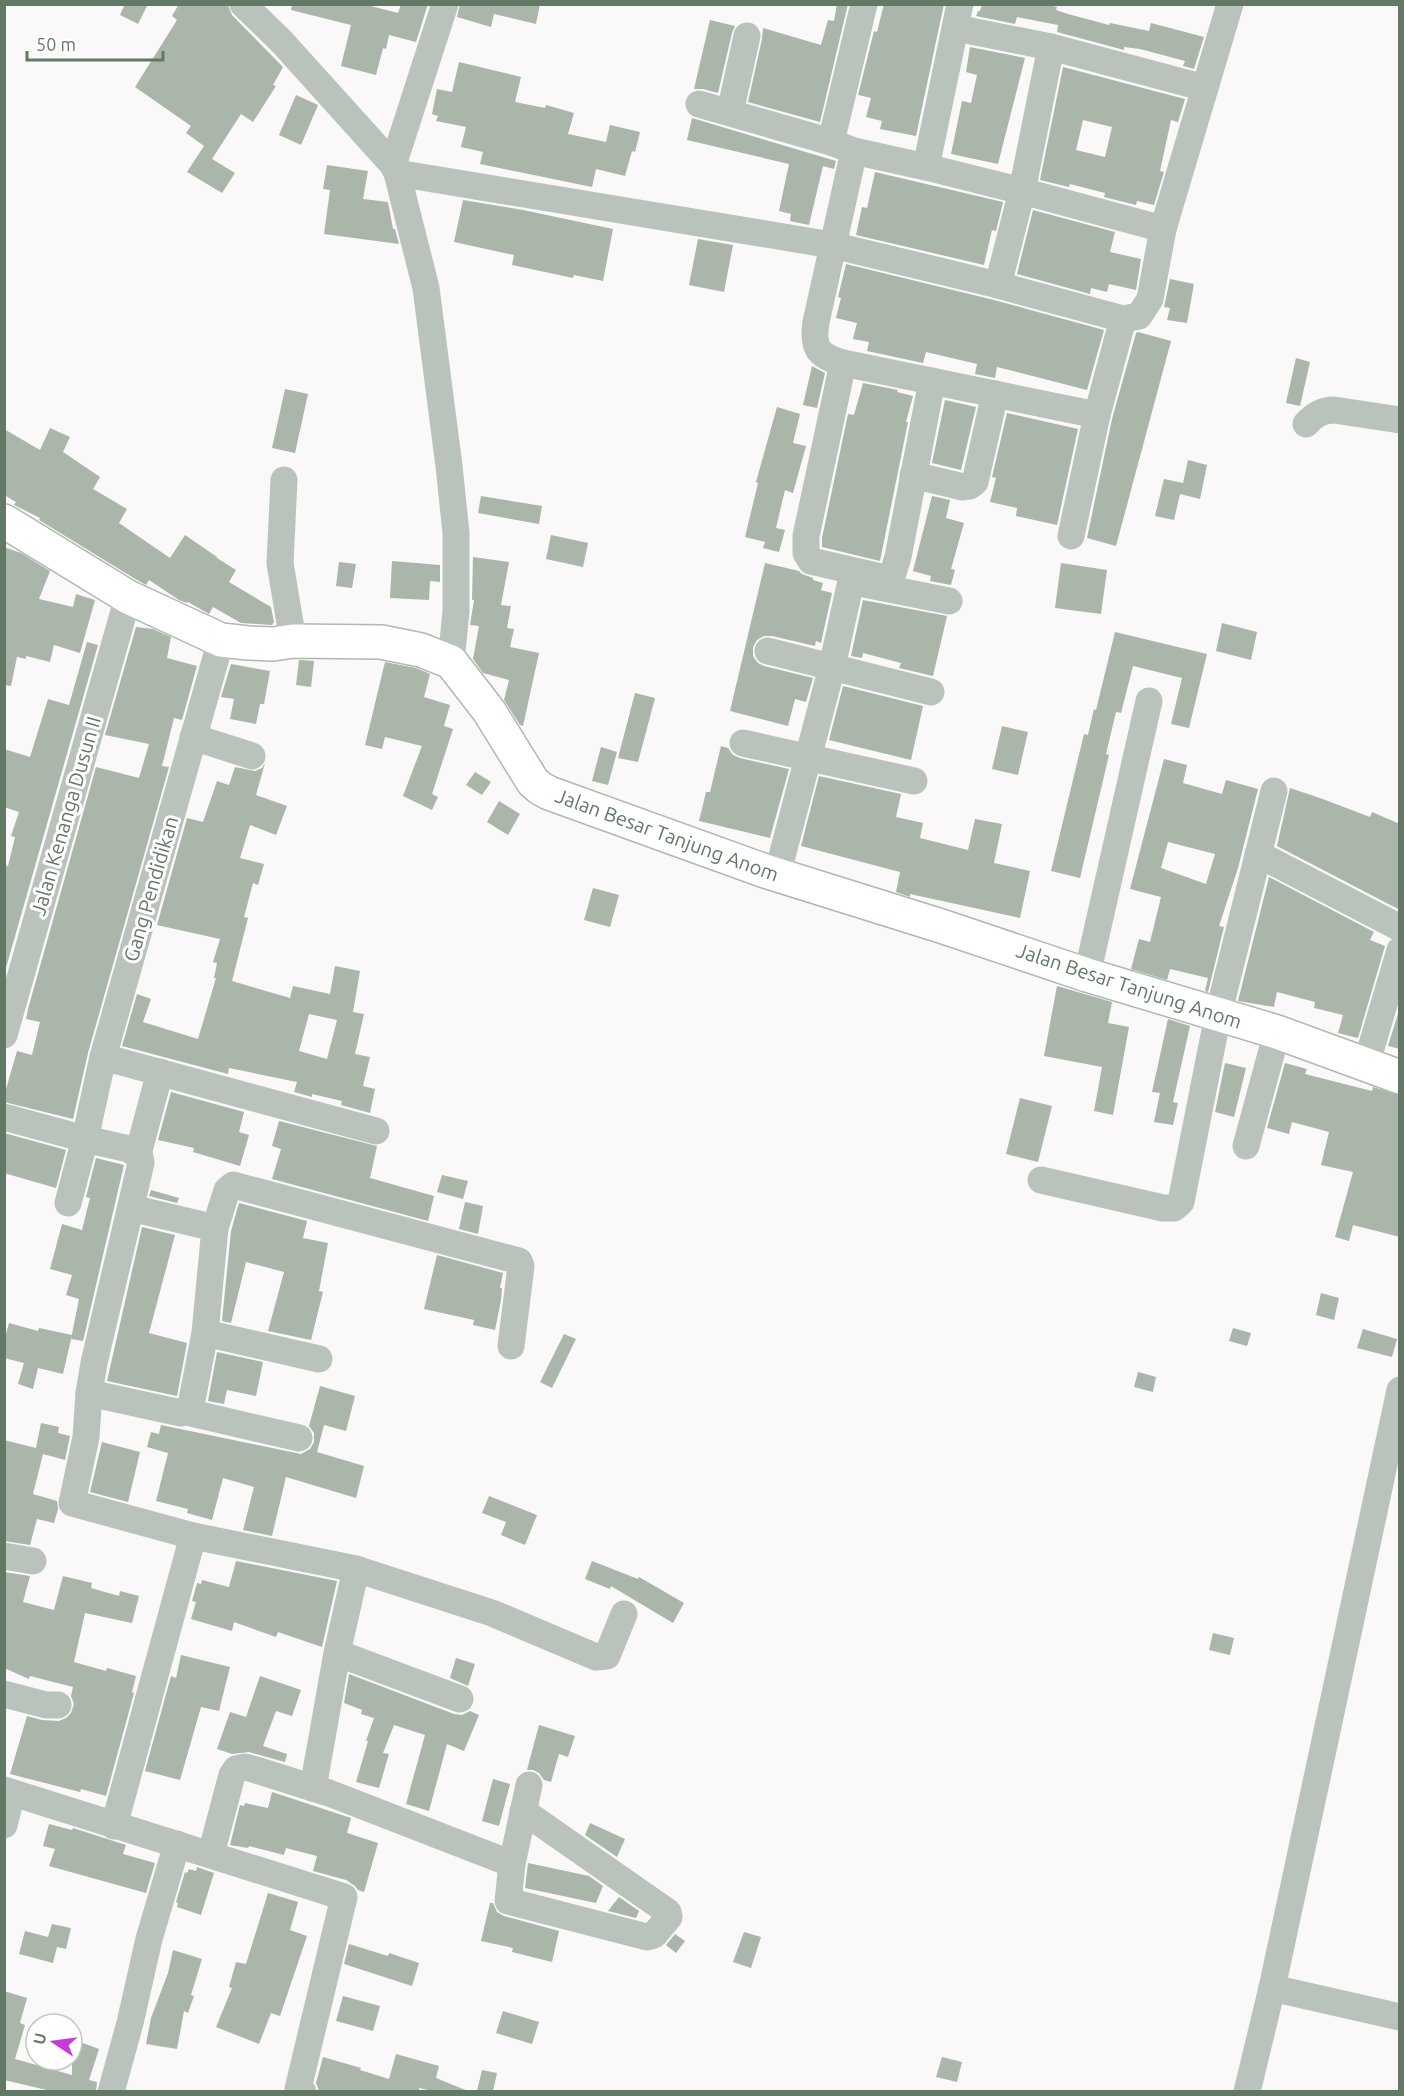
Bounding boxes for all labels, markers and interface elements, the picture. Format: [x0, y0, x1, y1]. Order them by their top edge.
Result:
scale bar [27, 24, 164, 62]
text: 50 m [36, 34, 76, 54]
street label: Jalan Kenanga Dusun II [26, 714, 105, 918]
street label: Jalan Besar Tanjung Anom [552, 783, 782, 886]
street label: Gang Pendidikan [119, 814, 182, 964]
street label: Jalan Besar Tanjung Anom [1013, 938, 1245, 1033]
north arrow [24, 2012, 84, 2072]
text: U [29, 2031, 49, 2046]

